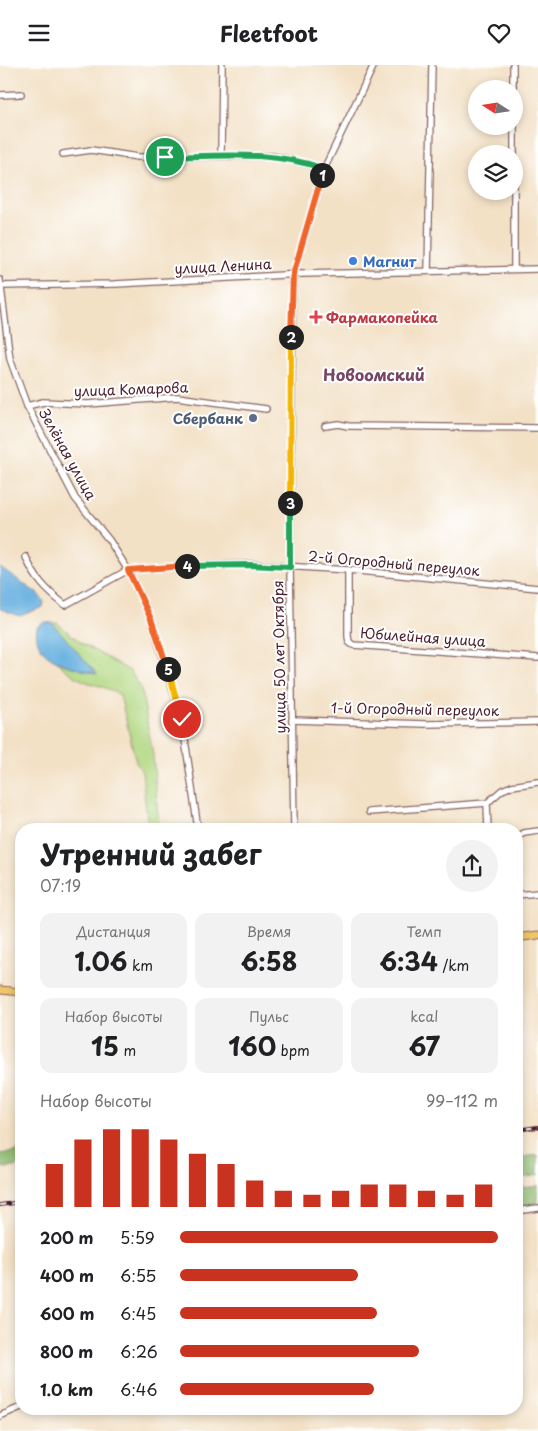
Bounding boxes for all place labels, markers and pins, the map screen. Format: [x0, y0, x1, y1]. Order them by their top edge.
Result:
pin [144, 136, 186, 178]
pin: 1 [310, 163, 334, 187]
place label: Магнит [363, 251, 417, 272]
marker: Магнит [347, 255, 359, 267]
place label: Фармакопейка [326, 307, 439, 328]
marker: Фармакопейка [310, 311, 322, 323]
pin: 2 [278, 325, 304, 349]
place label: Сбербанк [173, 408, 243, 429]
marker: Сбербанк [247, 412, 259, 424]
pin: 3 [278, 491, 302, 515]
pin: 4 [174, 553, 200, 579]
pin: 5 [156, 657, 180, 681]
pin [161, 698, 203, 740]

